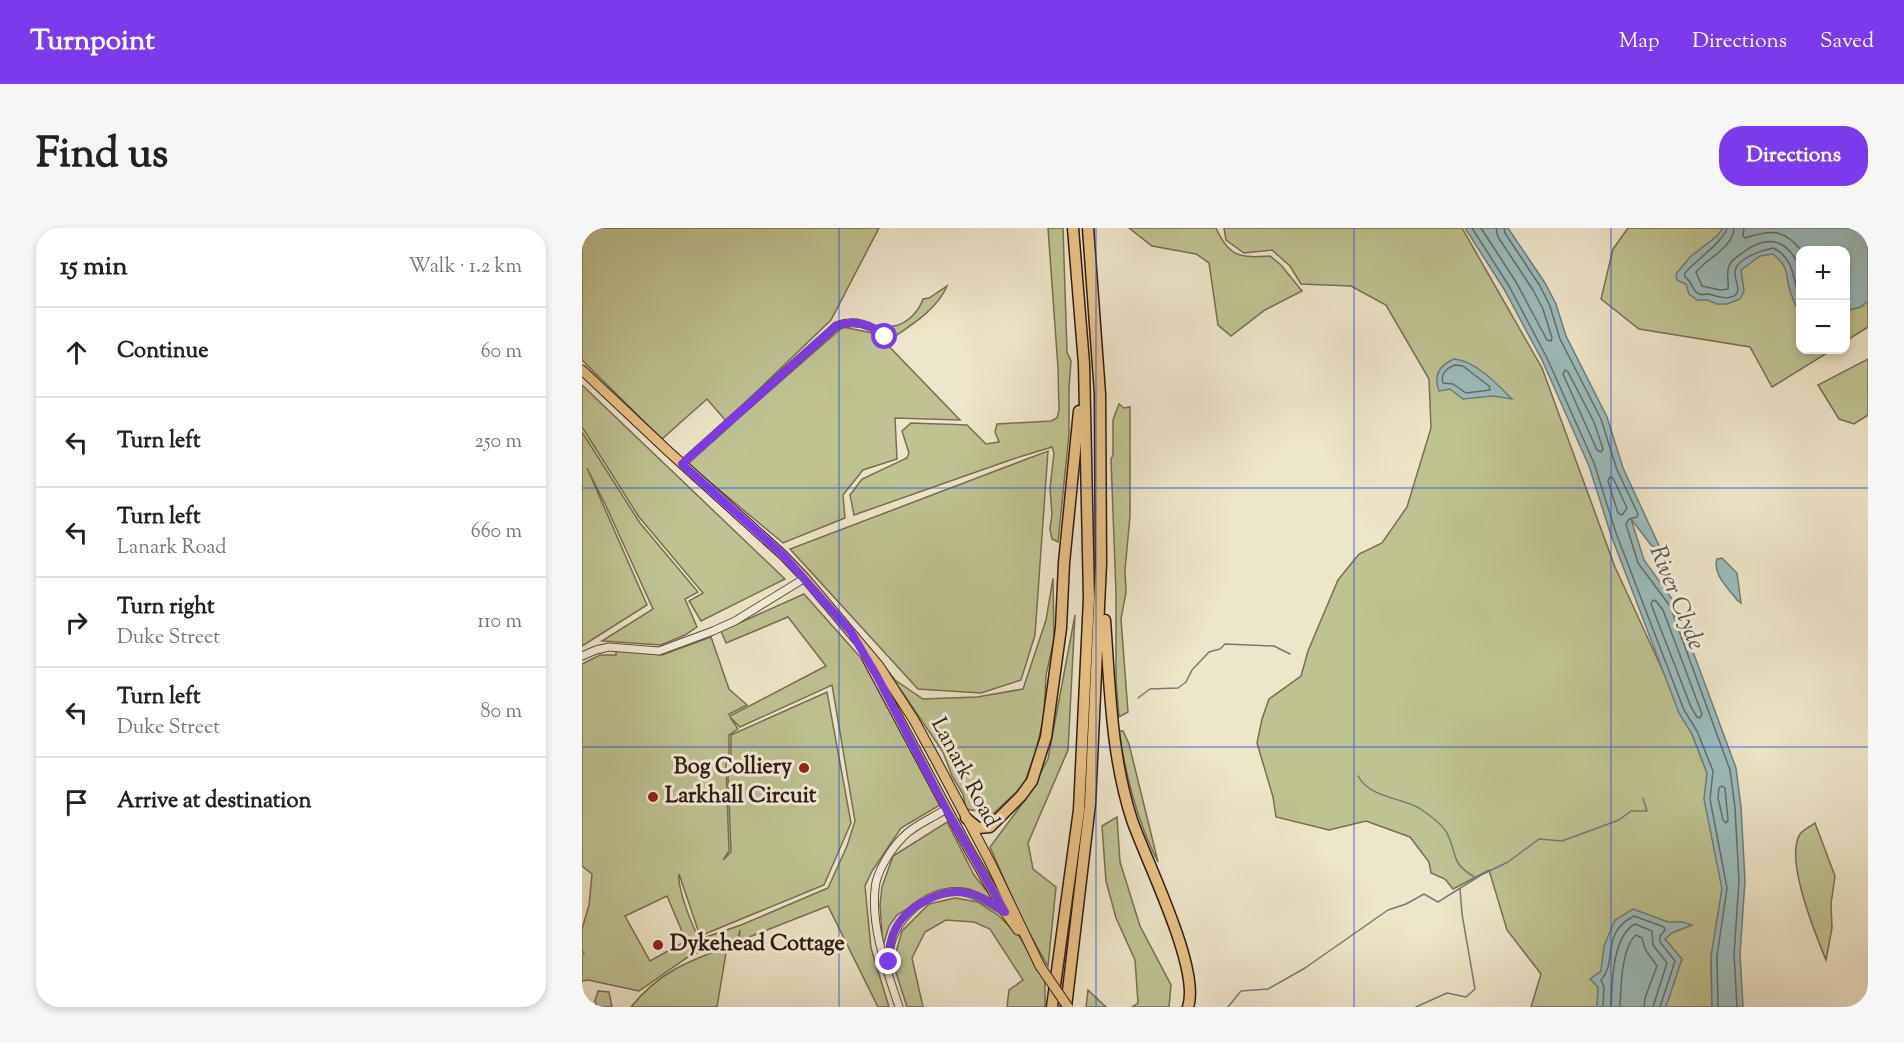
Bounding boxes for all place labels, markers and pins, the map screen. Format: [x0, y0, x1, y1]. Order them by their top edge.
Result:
place label: Bog Colliery [674, 752, 792, 784]
marker: Bog Colliery [797, 761, 811, 775]
place label: Larkhall Circuit [665, 781, 817, 813]
marker: Larkhall Circuit [646, 790, 660, 804]
place label: Dykehead Cottage [670, 929, 845, 961]
marker: Dykehead Cottage [651, 938, 665, 952]

